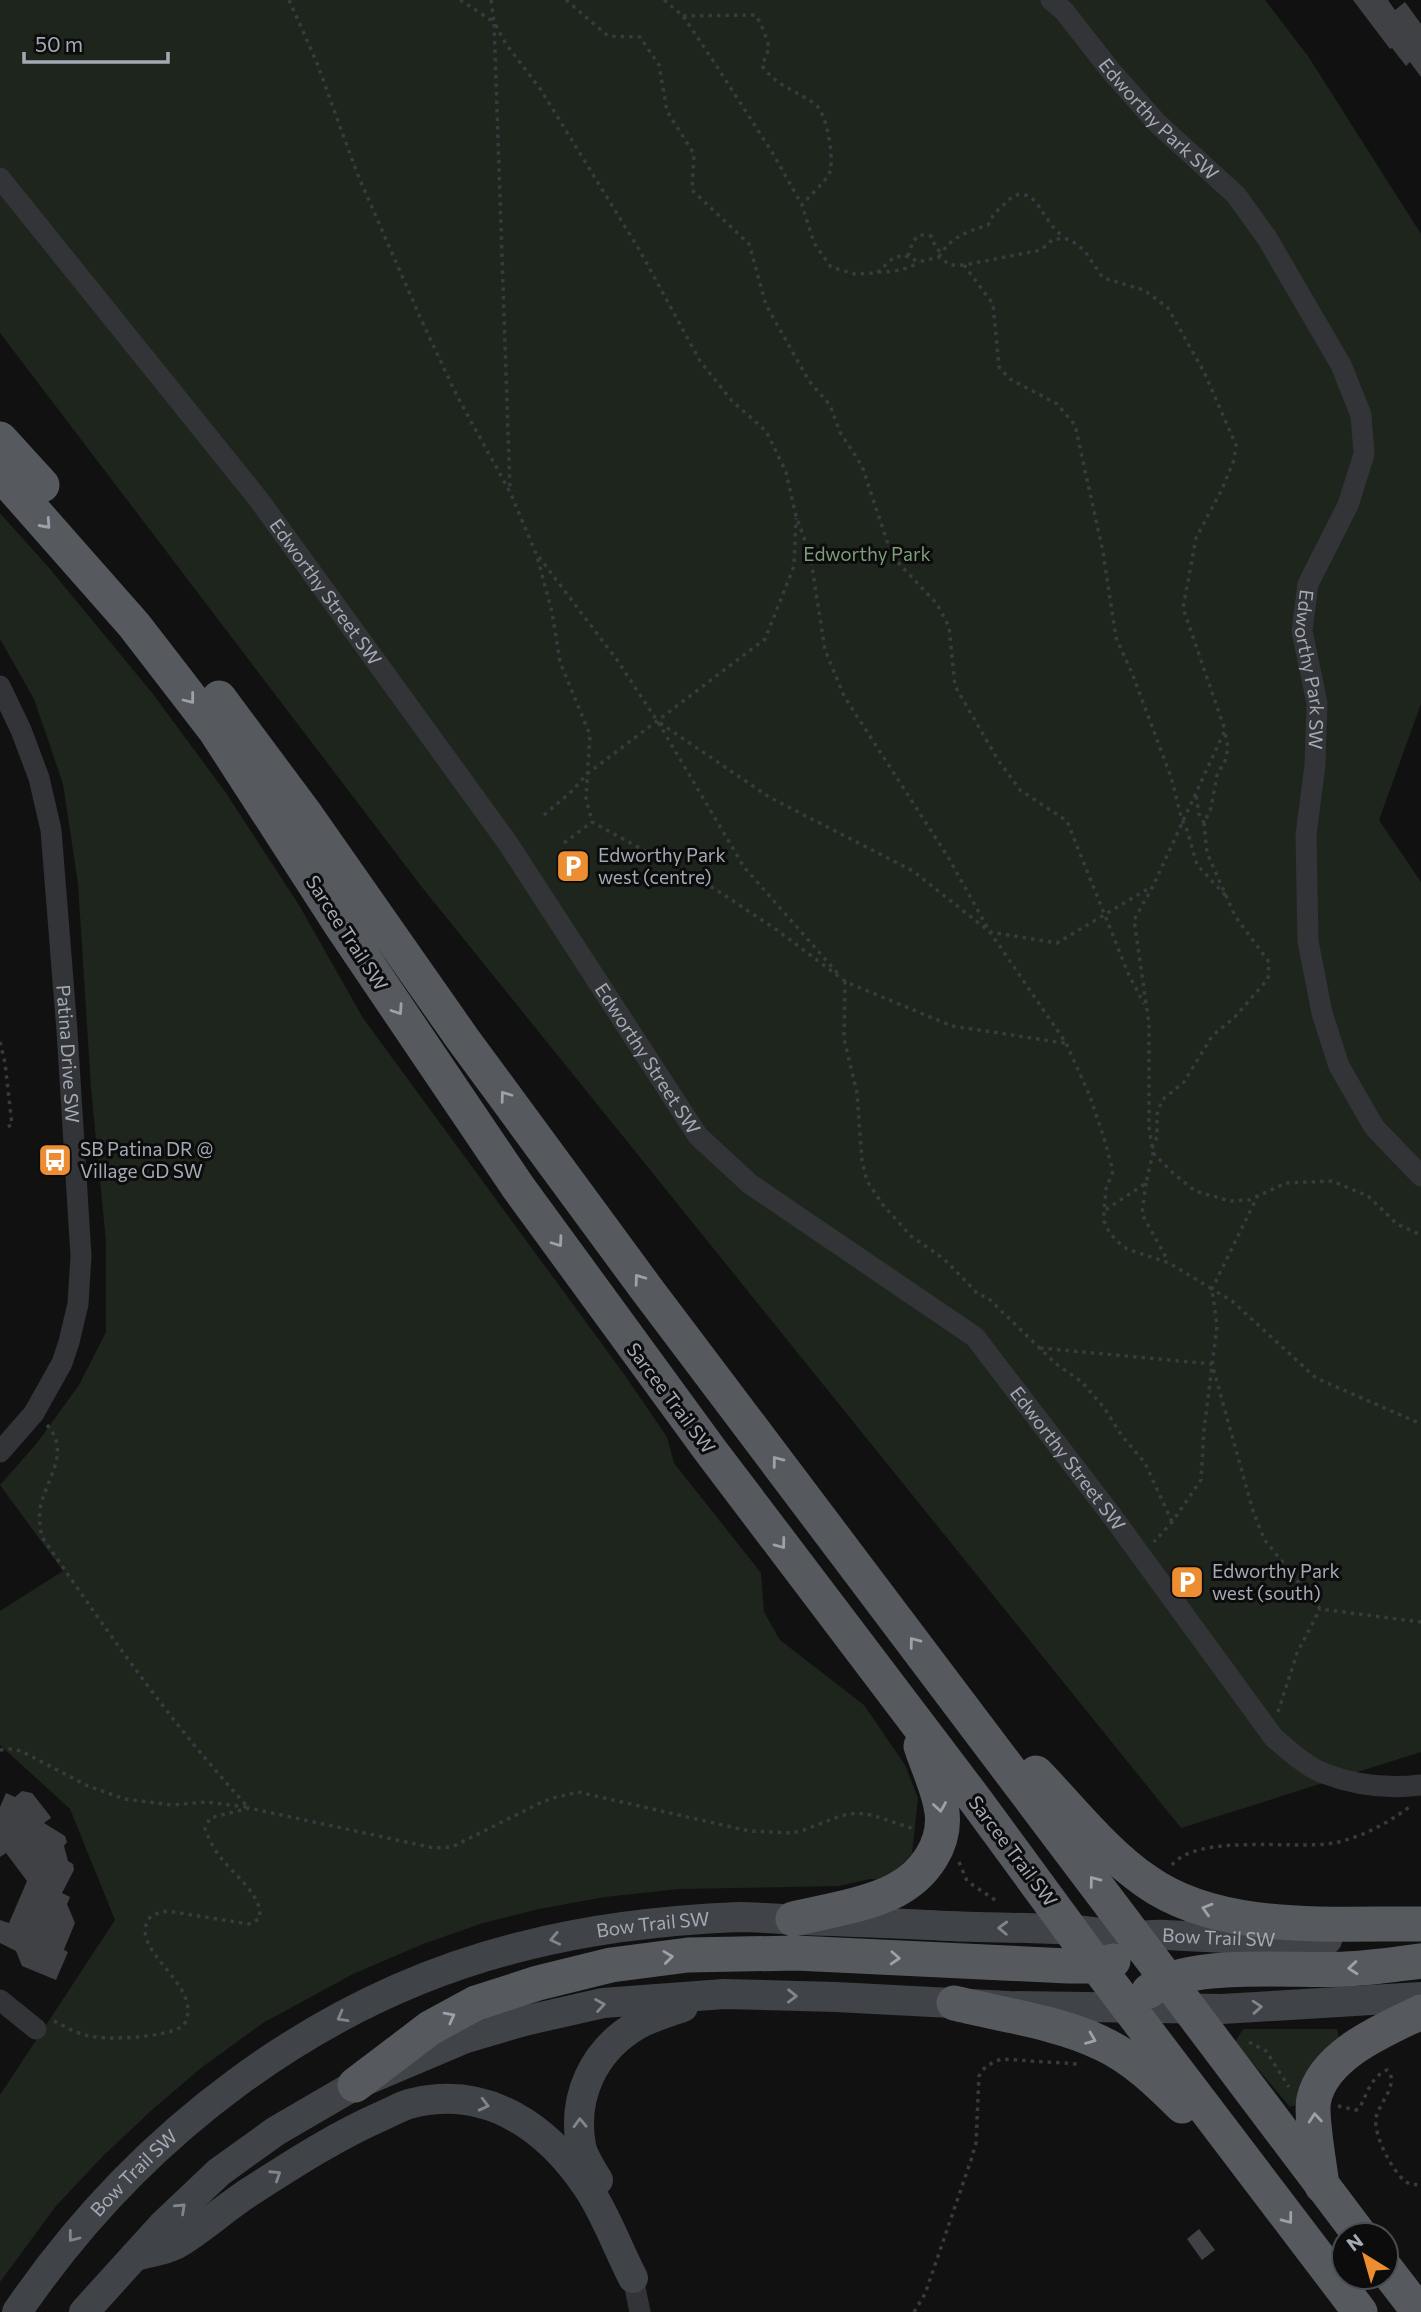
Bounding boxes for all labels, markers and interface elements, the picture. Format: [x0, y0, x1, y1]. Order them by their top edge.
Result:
scale bar [24, 21, 168, 65]
text: 50 m [35, 31, 83, 56]
street label: Edworthy Park SW [1094, 53, 1224, 184]
street label: Edworthy Street SW [265, 514, 387, 670]
one-way arrow [37, 515, 50, 528]
park label: Edworthy Park [803, 542, 931, 565]
street label: Edworthy Park SW [1290, 588, 1329, 750]
one-way arrow [182, 691, 195, 704]
place label: Edworthy Park west (centre) [598, 843, 726, 888]
parking icon: Edworthy Park west (centre) [554, 847, 592, 885]
street label: Sarcee Trail SW [302, 871, 393, 995]
street label: Edworthy Street SW [591, 978, 706, 1138]
street label: Patina Drive SW [52, 984, 85, 1124]
one-way arrow [390, 1003, 403, 1016]
one-way arrow [500, 1091, 513, 1104]
place label: SB Patina DR @ Village GD SW [80, 1137, 213, 1182]
bus stop icon: SB Patina DR @ Village GD SW [36, 1141, 74, 1179]
one-way arrow [550, 1234, 562, 1247]
one-way arrow [635, 1274, 648, 1287]
street label: Sarcee Trail SW [622, 1338, 721, 1458]
street label: Edworthy Street SW [1006, 1381, 1131, 1535]
one-way arrow [772, 1456, 785, 1468]
one-way arrow [773, 1536, 786, 1548]
place label: Edworthy Park west (south) [1212, 1559, 1340, 1604]
parking icon: Edworthy Park west (south) [1168, 1563, 1206, 1601]
one-way arrow [910, 1637, 922, 1650]
street label: Sarcee Trail SW [964, 1791, 1063, 1911]
one-way arrow [932, 1801, 947, 1813]
one-way arrow [1089, 1876, 1102, 1889]
one-way arrow [1201, 1903, 1214, 1917]
street label: Bow Trail SW [595, 1907, 710, 1942]
one-way arrow [997, 1921, 1008, 1936]
street label: Bow Trail SW [1161, 1923, 1276, 1950]
one-way arrow [549, 1931, 561, 1946]
one-way arrow [662, 1950, 674, 1965]
one-way arrow [890, 1950, 901, 1965]
one-way arrow [1347, 1960, 1358, 1975]
one-way arrow [787, 1988, 798, 2003]
one-way arrow [594, 1998, 606, 2013]
one-way arrow [1251, 2000, 1262, 2015]
one-way arrow [336, 2009, 349, 2022]
one-way arrow [443, 2012, 455, 2025]
one-way arrow [1084, 2031, 1097, 2045]
one-way arrow [478, 2097, 490, 2111]
one-way arrow [1308, 2113, 1323, 2124]
one-way arrow [572, 2117, 587, 2128]
street label: Bow Trail SW [85, 2124, 182, 2221]
one-way arrow [268, 2170, 281, 2183]
one-way arrow [173, 2203, 186, 2216]
one-way arrow [1280, 2211, 1292, 2223]
north arrow [1330, 2221, 1400, 2291]
text: N [1342, 2229, 1367, 2256]
one-way arrow [68, 2230, 81, 2242]

